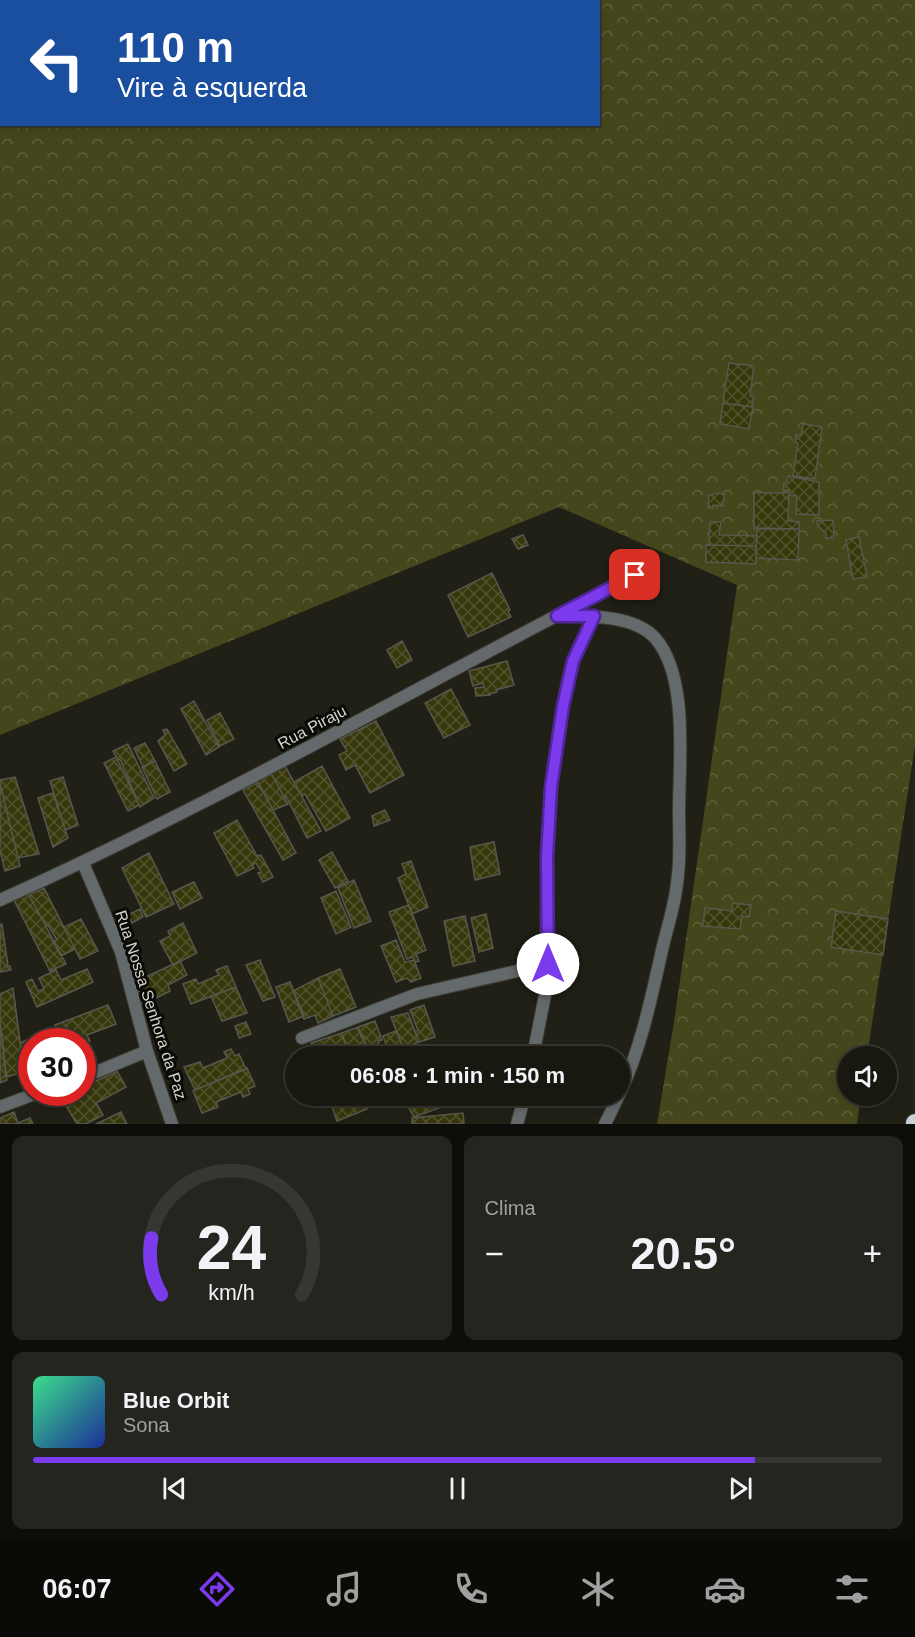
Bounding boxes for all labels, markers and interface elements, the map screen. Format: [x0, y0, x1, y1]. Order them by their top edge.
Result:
icon: left [18, 24, 96, 102]
text: 110 m [117, 24, 234, 71]
text: Vire à esquerda [117, 73, 307, 103]
pin [609, 549, 660, 600]
icon: arrive [618, 558, 651, 591]
street label: Rua Piraju [275, 702, 349, 752]
street label: Rua Nossa Senhora da Paz [112, 908, 190, 1102]
position arrow [516, 932, 580, 996]
speed limit sign: 30 [18, 1028, 96, 1106]
map controls [837, 1046, 897, 1106]
button: sound [837, 1046, 897, 1106]
text: 06:08 · 1 min · 150 m [350, 1063, 565, 1088]
text: Clima [485, 1197, 536, 1219]
text: 24 [197, 1213, 267, 1282]
text: 20.5° [630, 1228, 736, 1279]
text: − [485, 1235, 504, 1272]
text: + [863, 1235, 882, 1272]
text: km/h [209, 1281, 255, 1305]
text: Blue Orbit [123, 1388, 229, 1413]
text: Sona [123, 1414, 170, 1436]
icon: previous [158, 1472, 191, 1505]
icon: pause [441, 1472, 474, 1505]
icon: next [724, 1472, 757, 1505]
icon: directions [196, 1568, 238, 1610]
icon: music [323, 1568, 365, 1610]
icon: phone [450, 1568, 492, 1610]
icon: climate [577, 1568, 619, 1610]
icon: car [704, 1568, 746, 1610]
icon: filters [831, 1568, 873, 1610]
text: 06:07 [42, 1574, 111, 1604]

